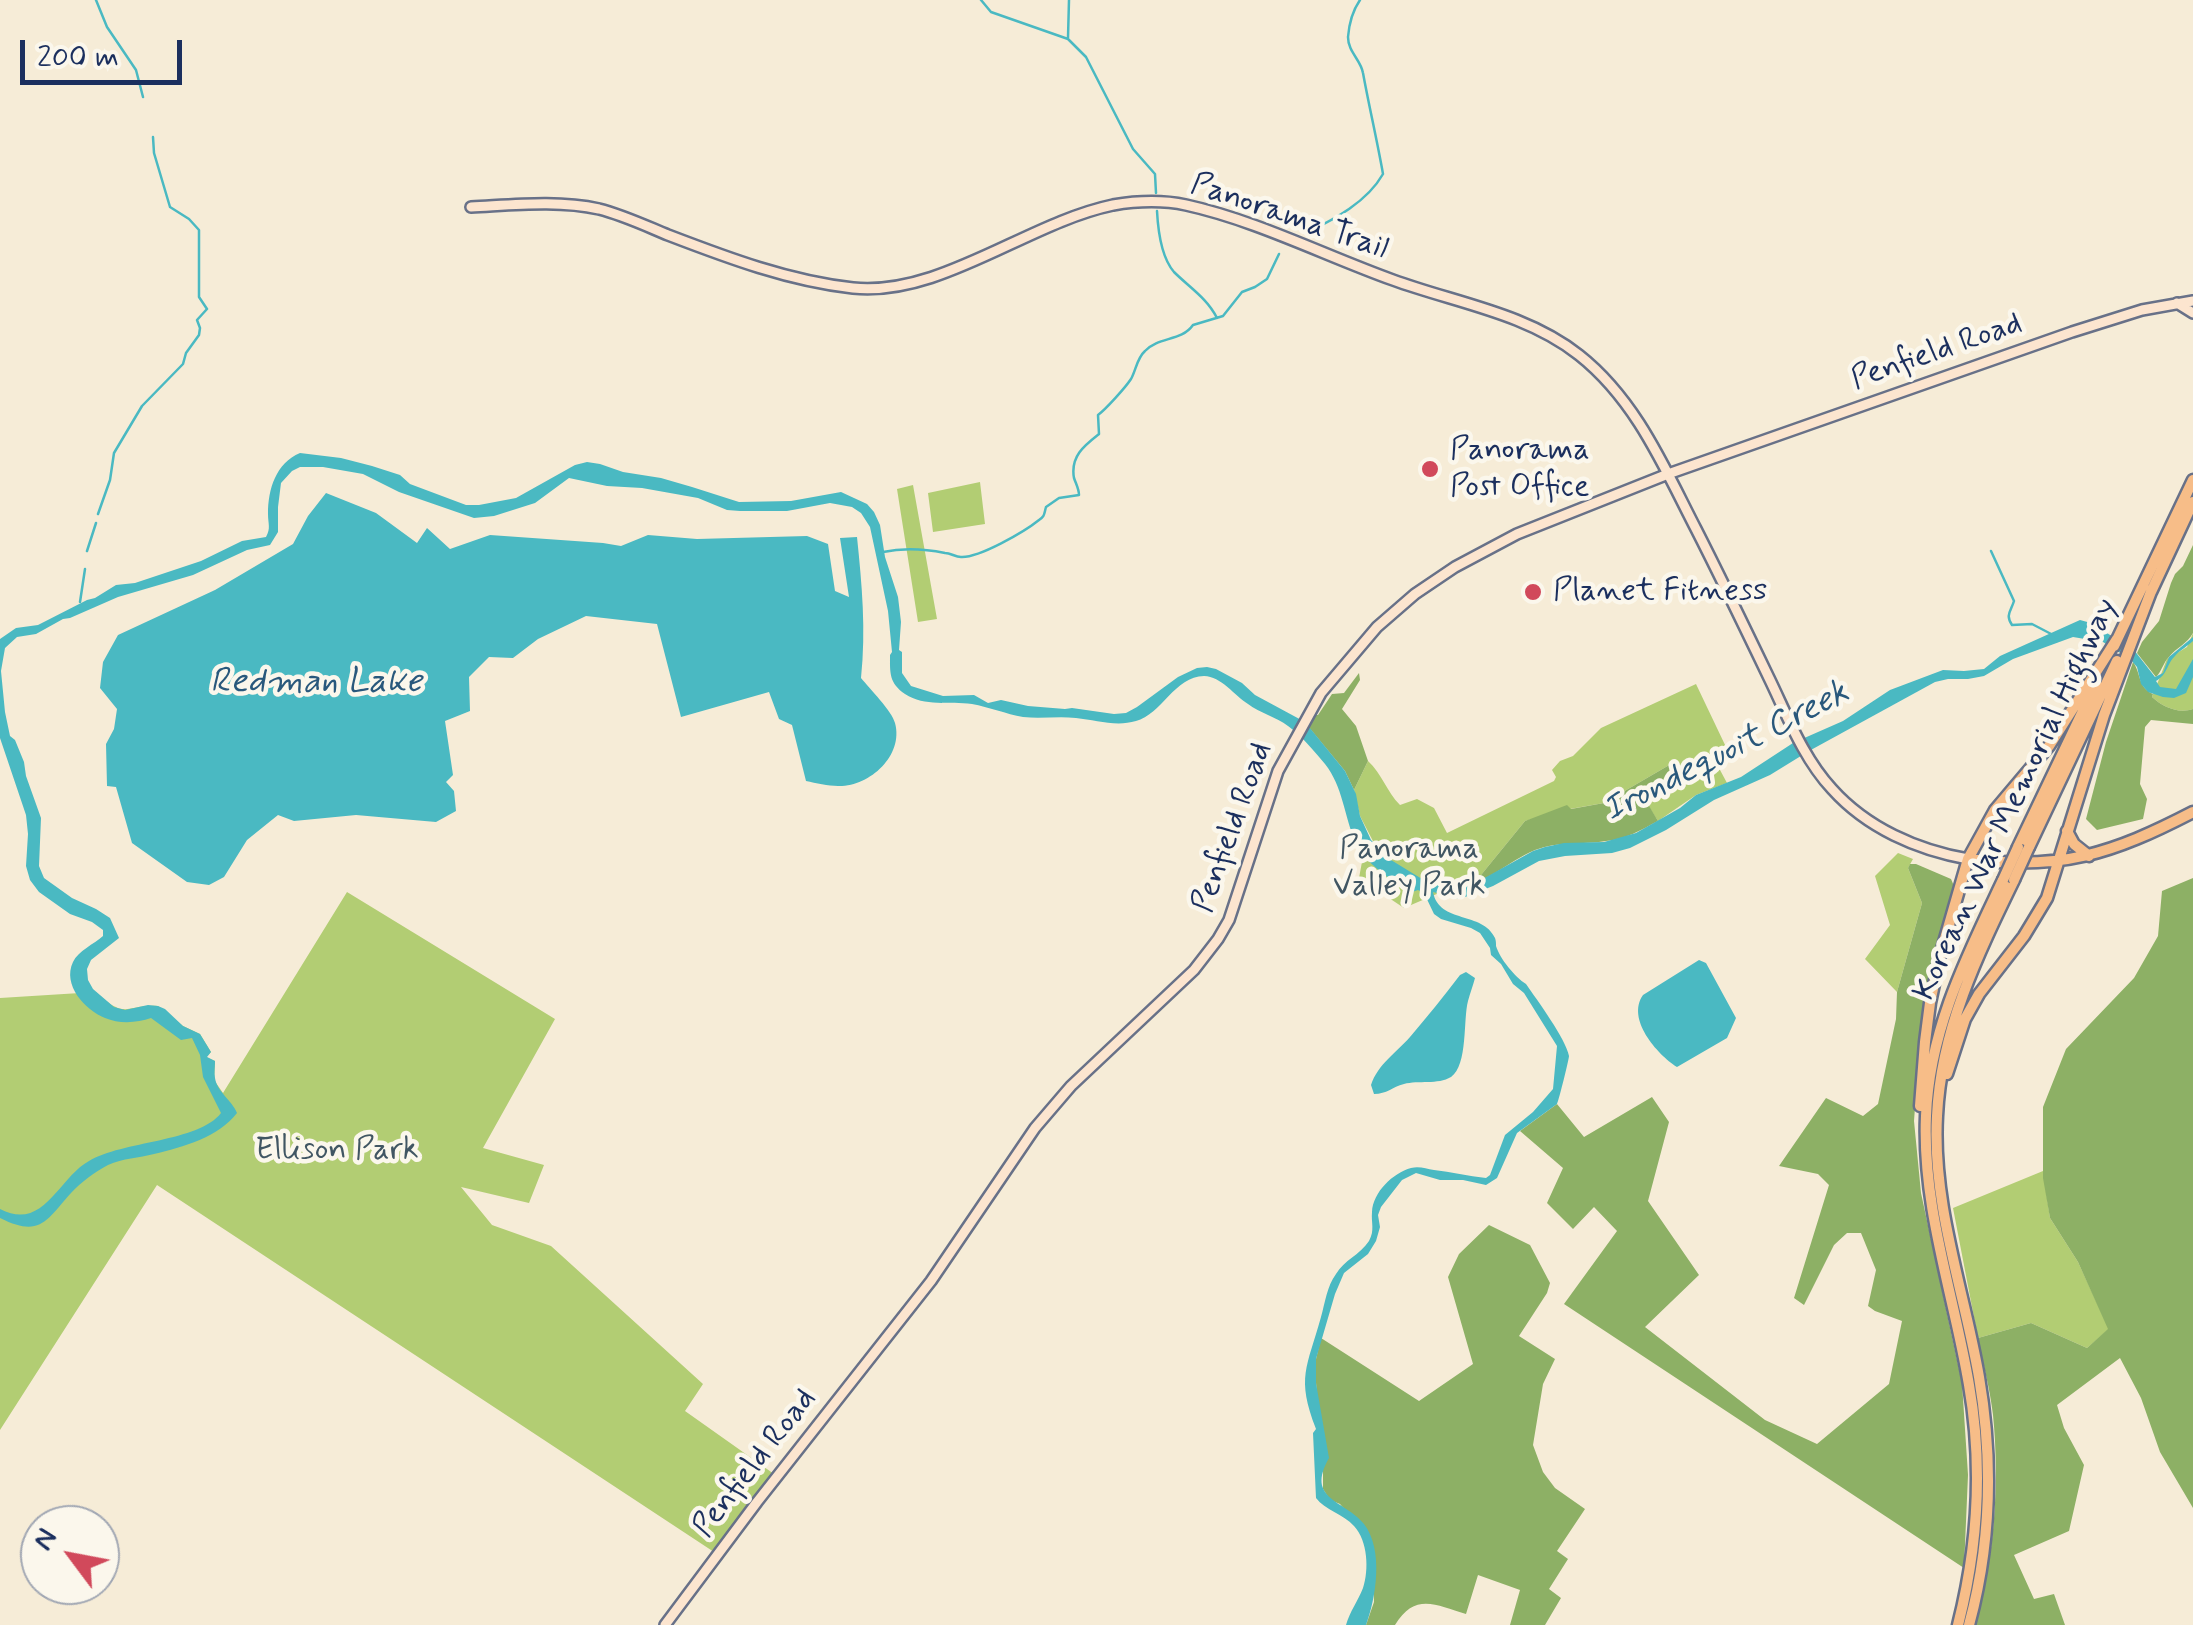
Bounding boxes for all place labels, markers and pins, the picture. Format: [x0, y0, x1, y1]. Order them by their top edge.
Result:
place label: Panorama Post Office [1450, 432, 1590, 507]
marker: Panorama Post Office [1419, 458, 1441, 480]
place label: Planet Fitness [1553, 573, 1767, 611]
marker: Planet Fitness [1522, 581, 1544, 603]

